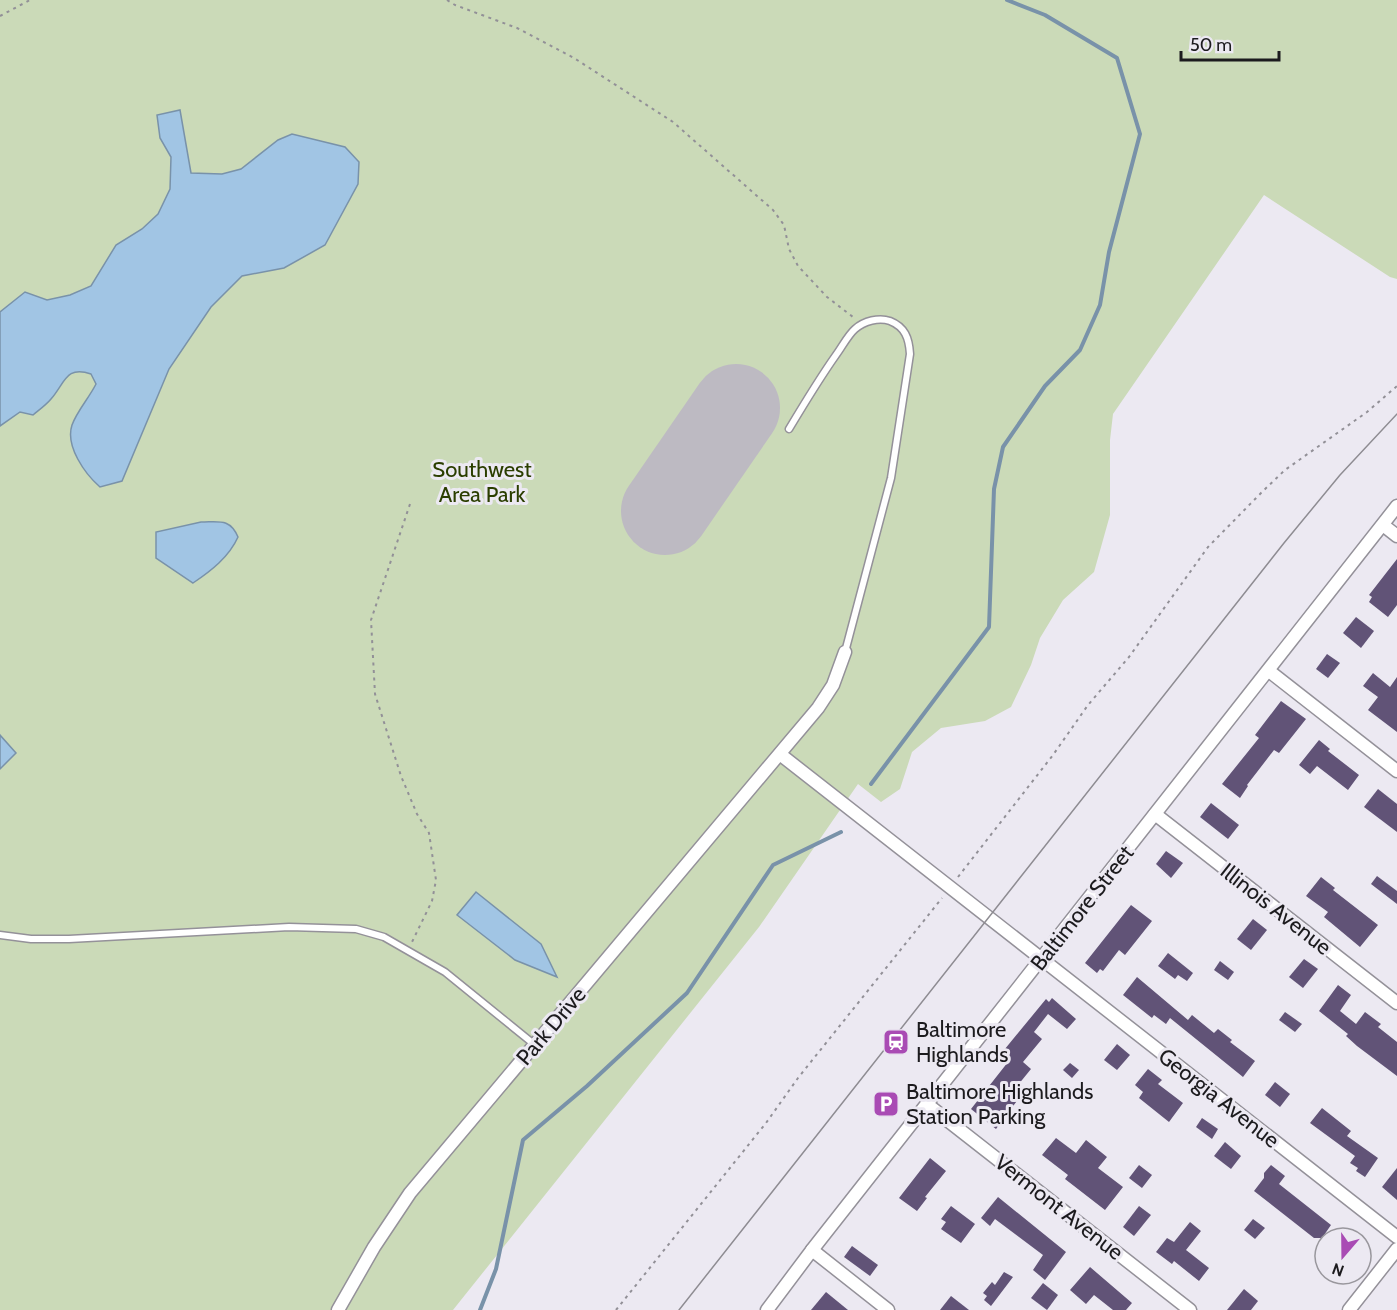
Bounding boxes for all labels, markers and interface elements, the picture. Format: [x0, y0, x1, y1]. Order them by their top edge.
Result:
scale bar [1181, 24, 1278, 62]
text: 50 m [1190, 34, 1232, 56]
park label: Southwest Area Park [432, 456, 532, 508]
street label: Baltimore Street [1025, 839, 1140, 976]
street label: Illinois Avenue [1215, 857, 1337, 961]
street label: Park Drive [510, 981, 592, 1071]
place label: Baltimore Highlands [916, 1016, 1008, 1068]
station icon: Baltimore Highlands [881, 1027, 911, 1057]
street label: Georgia Avenue [1153, 1042, 1285, 1154]
place label: Baltimore Highlands Station Parking [906, 1078, 1093, 1130]
parking icon: Baltimore Highlands Station Parking [871, 1089, 901, 1119]
street label: Vermont Avenue [989, 1148, 1129, 1266]
north arrow [1313, 1226, 1373, 1286]
text: N [1329, 1259, 1347, 1280]

